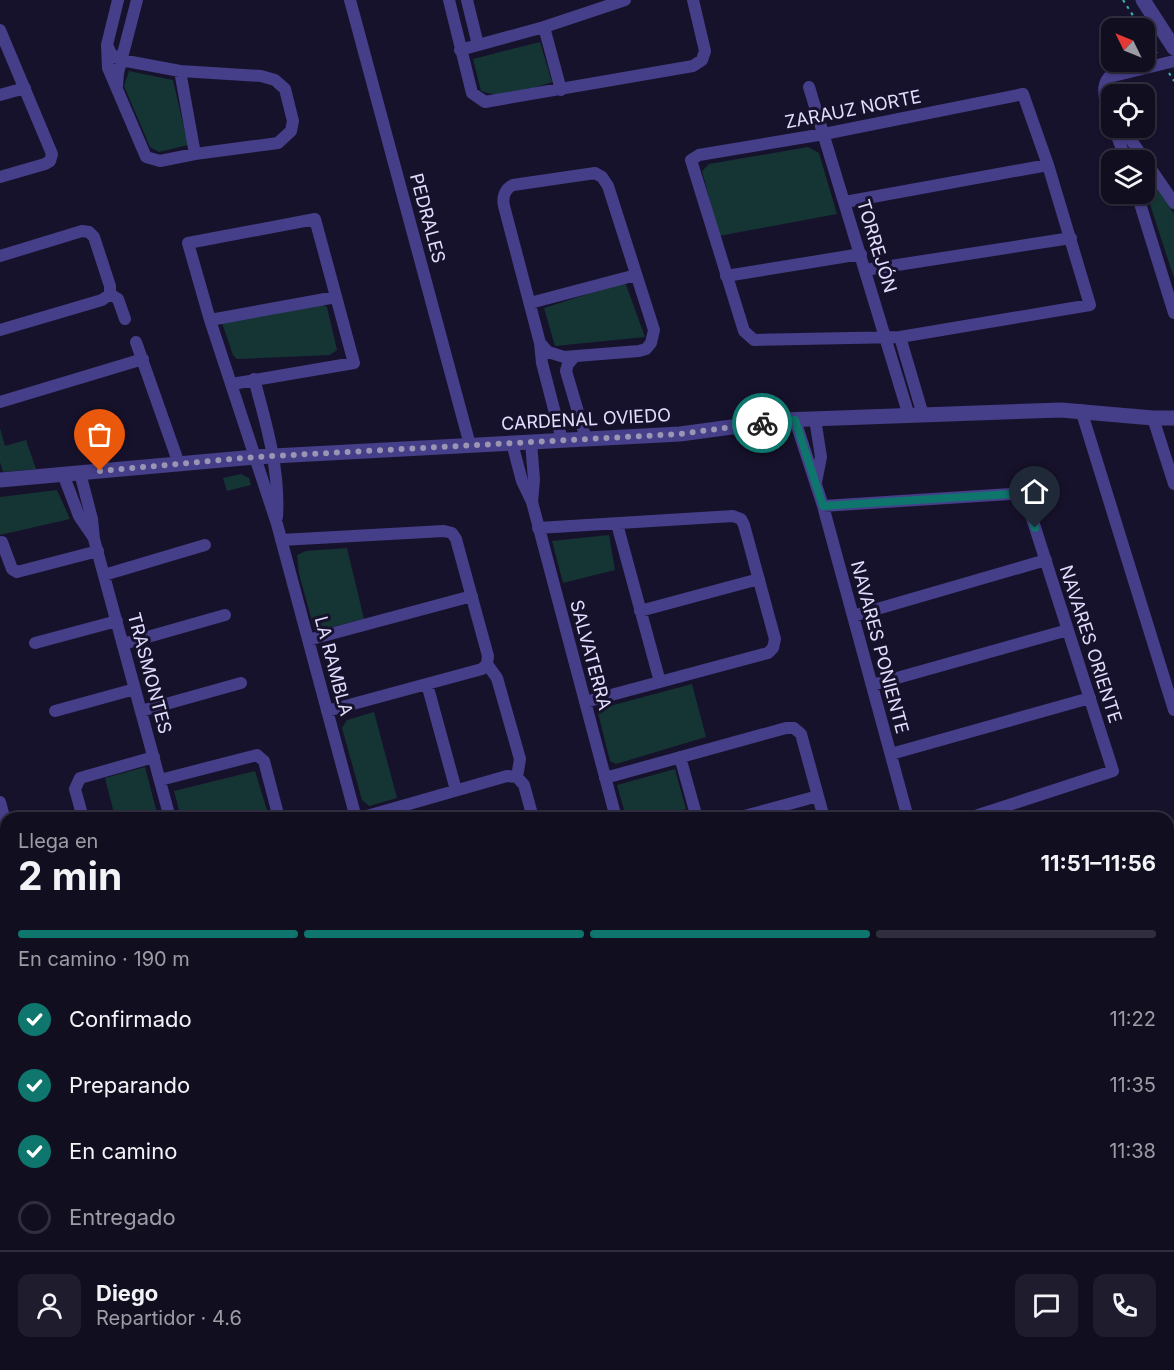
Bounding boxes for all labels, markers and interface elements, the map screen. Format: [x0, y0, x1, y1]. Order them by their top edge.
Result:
north arrow [1101, 18, 1155, 72]
map controls [1101, 18, 1155, 204]
button: locate [1101, 84, 1155, 138]
street label: ZARAUZ NORTE [783, 85, 923, 133]
button: layers [1101, 150, 1155, 204]
street label: PEDRALES [406, 171, 450, 265]
street label: TORREJÓN [853, 197, 902, 295]
courier [732, 393, 792, 453]
street label: CARDENAL OVIEDO [501, 404, 671, 434]
icon: bike [746, 407, 779, 440]
pin [74, 409, 125, 471]
icon: bag [83, 418, 116, 451]
pin [1009, 466, 1060, 528]
icon: home [1018, 475, 1051, 508]
street label: NAVARES PONIENTE [847, 558, 913, 736]
street label: NAVARES ORIENTE [1056, 563, 1126, 725]
street label: SALVATERRA [566, 598, 616, 712]
street label: TRASMONTES [124, 610, 176, 736]
street label: LA RAMBLA [311, 614, 357, 718]
text: Llega en [18, 829, 98, 853]
text: 11:51–11:56 [1040, 850, 1156, 876]
text: 2 min [18, 852, 122, 899]
text: En camino · 190 m [18, 947, 190, 971]
icon: check [18, 1003, 51, 1036]
text: Confirmado [69, 1006, 192, 1032]
text: 11:22 [1110, 1007, 1156, 1031]
icon: check [18, 1069, 51, 1102]
text: Preparando [69, 1072, 190, 1098]
text: 11:35 [1109, 1073, 1156, 1097]
icon: check [18, 1135, 51, 1168]
text: En camino [69, 1138, 177, 1164]
text: 11:38 [1109, 1139, 1156, 1163]
text: Entregado [69, 1204, 176, 1230]
button: person [18, 1274, 81, 1337]
button: chat [1015, 1274, 1078, 1337]
button: phone [1093, 1274, 1156, 1337]
text: Diego [96, 1280, 158, 1306]
text: Repartidor · 4.6 [96, 1306, 242, 1330]

